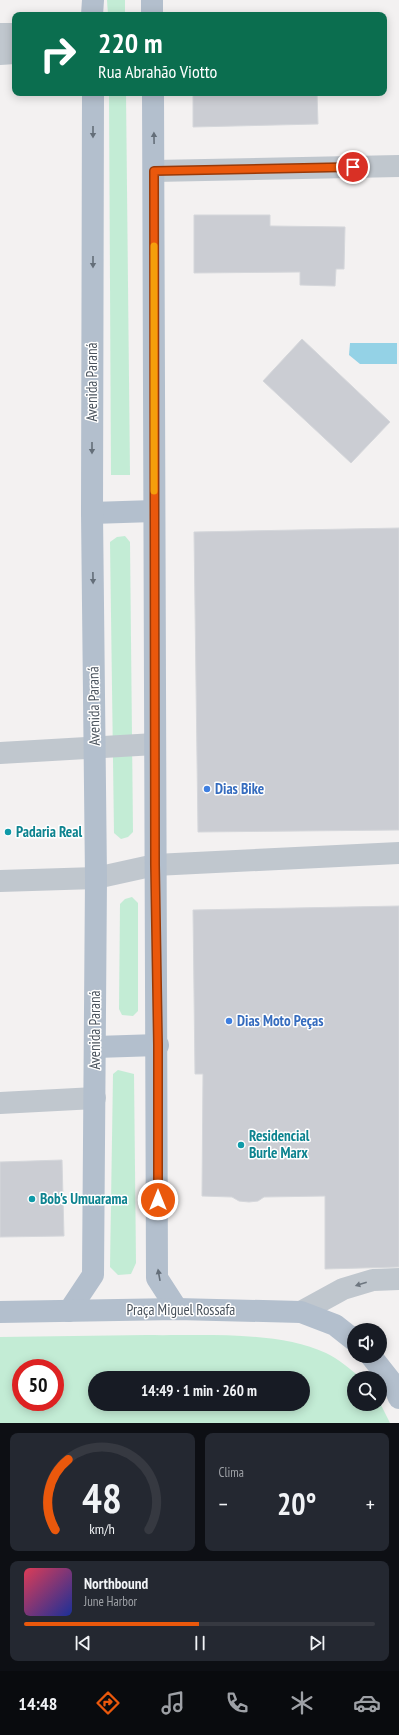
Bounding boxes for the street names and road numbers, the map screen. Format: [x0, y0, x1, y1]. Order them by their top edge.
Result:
street label: Avenida Paraná [82, 342, 101, 422]
street label: Avenida Paraná [83, 666, 104, 746]
street label: Avenida Paraná [85, 990, 104, 1070]
street label: Praça Miguel Rossafa [127, 1300, 235, 1319]

